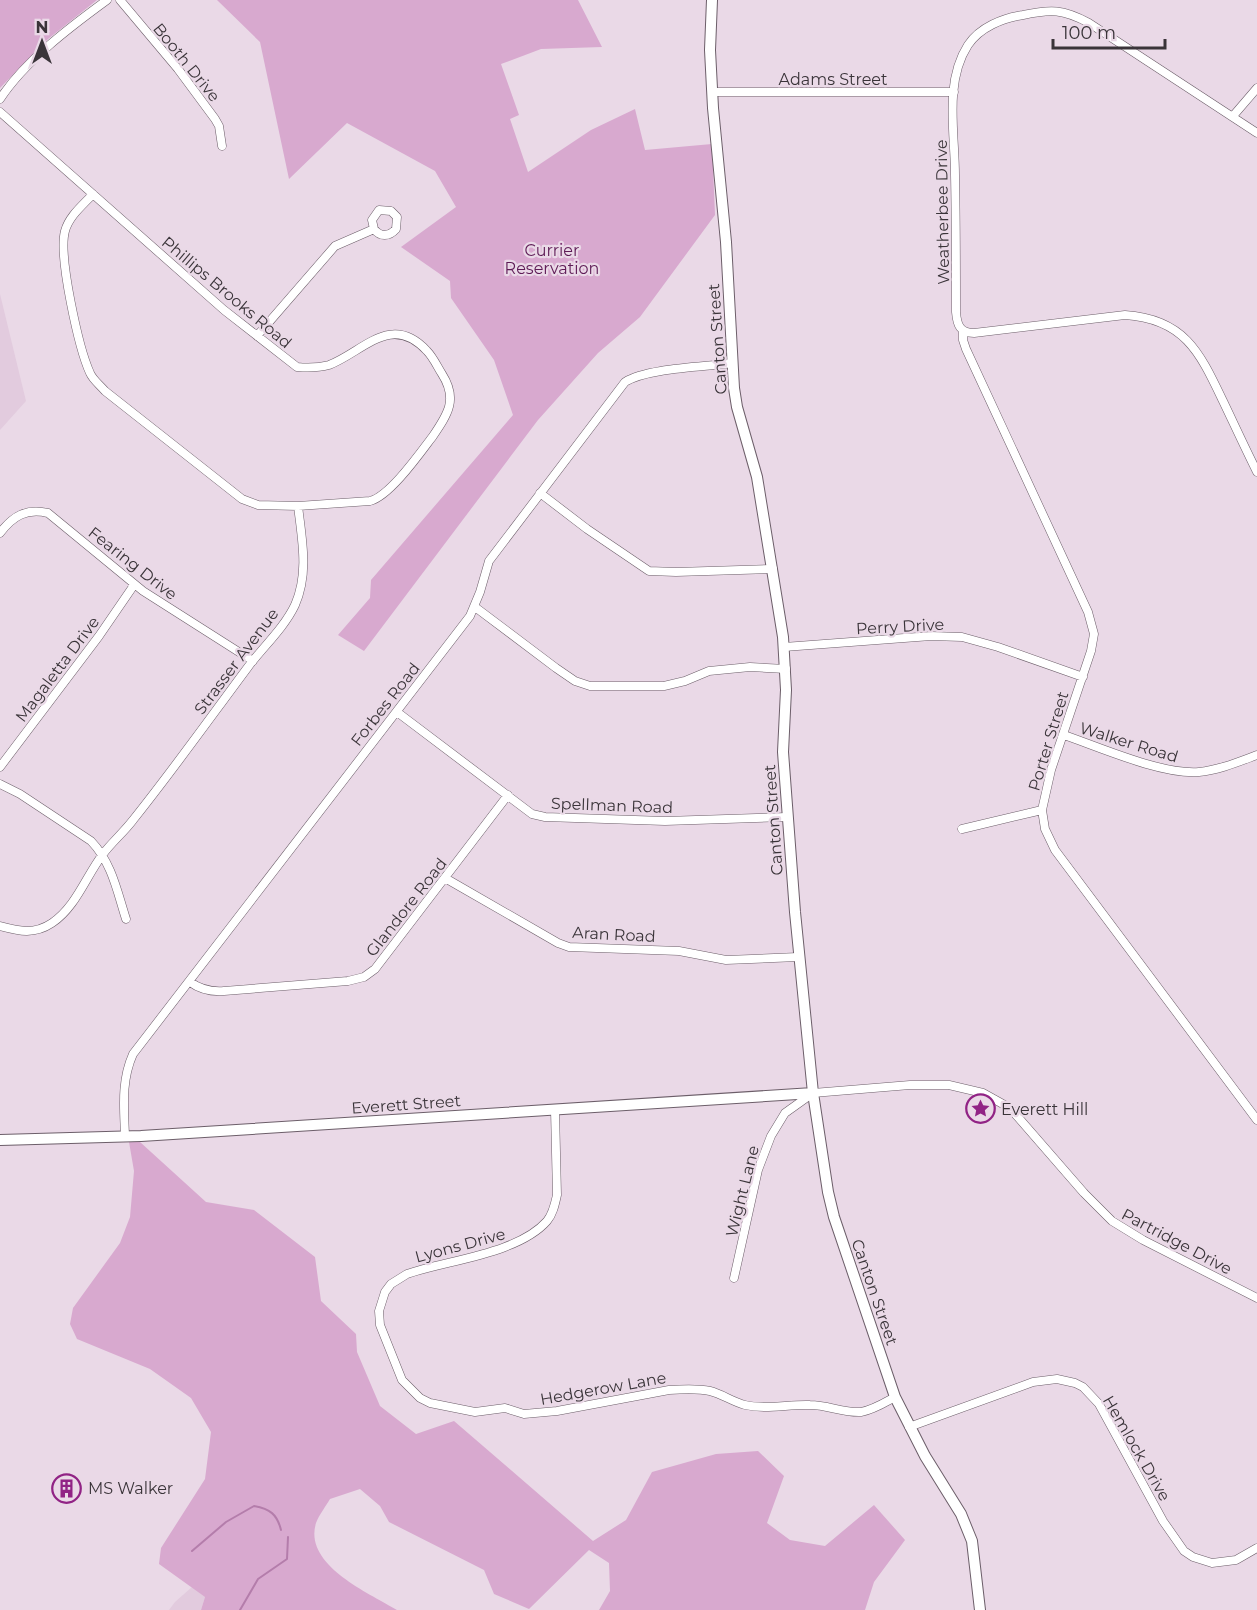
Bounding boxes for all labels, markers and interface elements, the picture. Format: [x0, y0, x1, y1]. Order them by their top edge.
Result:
north arrow [12, 12, 72, 72]
scale bar [1053, 12, 1166, 50]
text: N [36, 18, 48, 37]
street label: Booth Drive [149, 19, 224, 105]
text: 100 m [1062, 22, 1116, 44]
street label: Adams Street [778, 70, 888, 89]
street label: Weatherbee Drive [932, 139, 953, 285]
street label: Phillips Brooks Road [158, 232, 296, 352]
park label: Currier Reservation [505, 241, 599, 278]
street label: Canton Street [704, 282, 731, 395]
street label: Fearing Drive [85, 523, 181, 604]
street label: Strasser Avenue [190, 605, 282, 718]
street label: Magaletta Drive [12, 613, 103, 726]
street label: Perry Drive [855, 615, 945, 638]
street label: Forbes Road [347, 659, 424, 750]
street label: Porter Street [1024, 689, 1073, 793]
street label: Walker Road [1077, 718, 1180, 766]
street label: Canton Street [760, 763, 787, 876]
street label: Spellman Road [551, 794, 673, 817]
street label: Glandore Road [362, 854, 451, 960]
street label: Aran Road [572, 923, 656, 946]
street label: Everett Street [351, 1091, 462, 1118]
place icon: Everett Hill [964, 1093, 996, 1125]
place label: Everett Hill [1001, 1100, 1088, 1119]
street label: Wight Lane [722, 1143, 763, 1239]
street label: Partridge Drive [1118, 1204, 1235, 1278]
street label: Lyons Drive [413, 1224, 507, 1267]
street label: Canton Street [847, 1237, 902, 1348]
street label: Hedgerow Lane [539, 1368, 668, 1409]
street label: Hemlock Drive [1099, 1392, 1174, 1504]
building icon: MS Walker [51, 1472, 83, 1504]
place label: MS Walker [88, 1479, 173, 1498]

